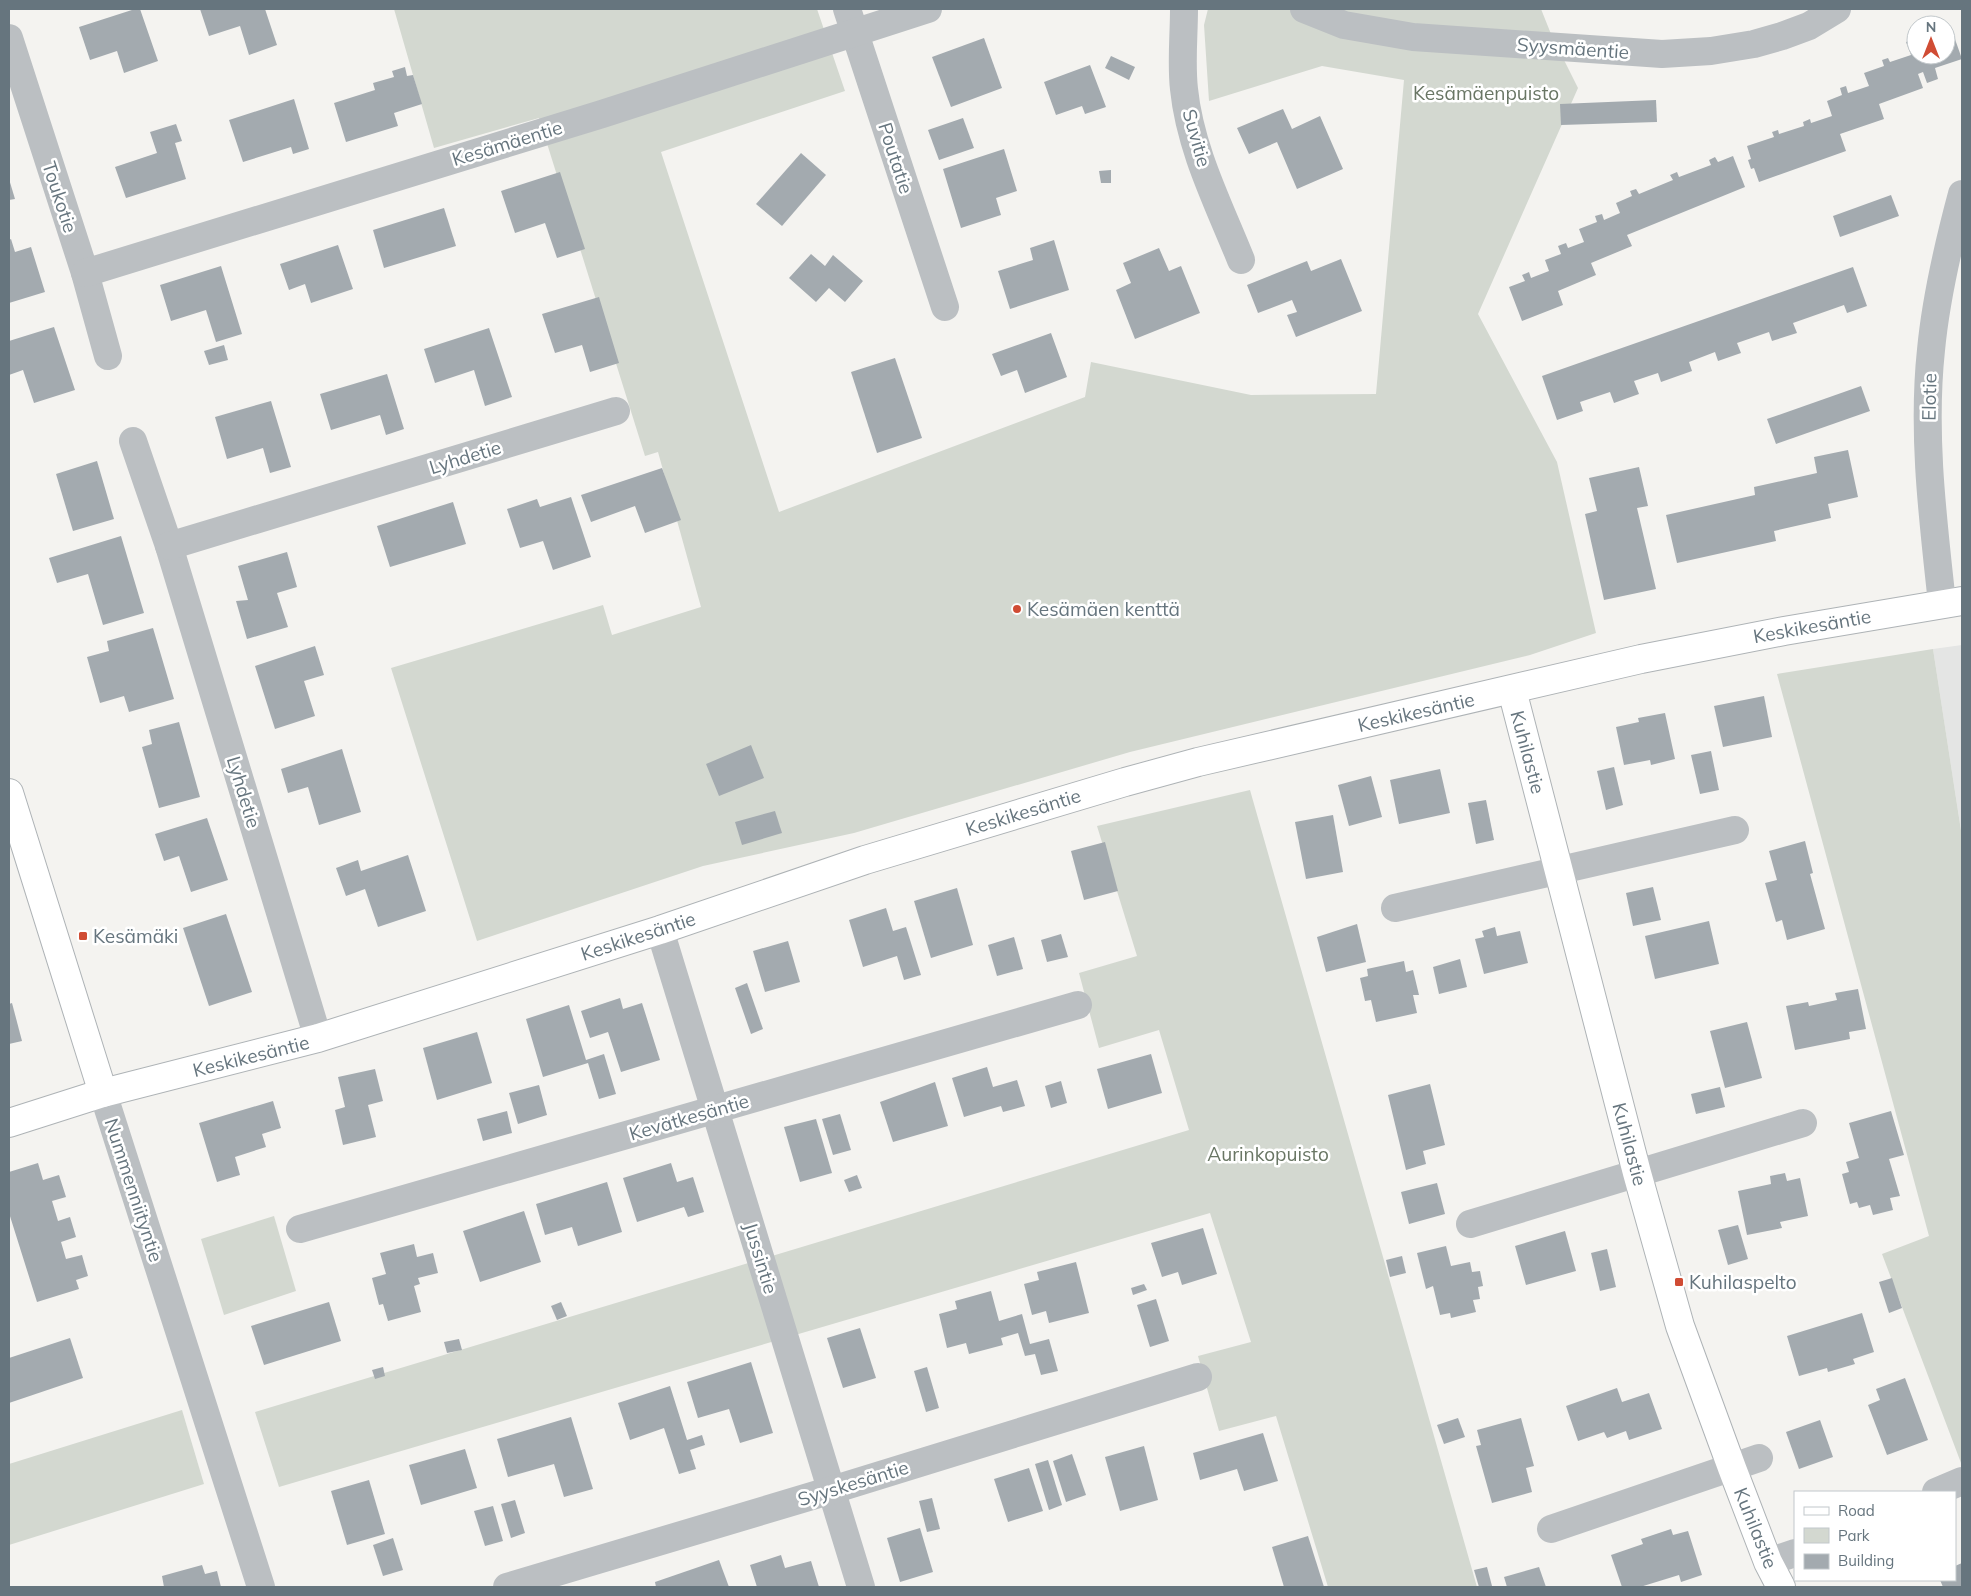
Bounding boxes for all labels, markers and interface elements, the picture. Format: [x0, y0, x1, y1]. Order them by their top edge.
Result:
north arrow [1906, 15, 1956, 65]
text: N [1926, 18, 1936, 36]
street label: Syysmäentie [1516, 32, 1630, 64]
park label: Kesämäenpuisto [1413, 81, 1559, 105]
street label: Suvitie [1177, 106, 1217, 170]
street label: Kesämäentie [449, 115, 565, 171]
street label: Poutatie [873, 119, 919, 197]
street label: Toukotie [37, 158, 83, 236]
street label: Elotie [1917, 373, 1941, 421]
street label: Lyhdetie [426, 435, 504, 479]
place label: Kesämäen kenttä [1027, 597, 1180, 621]
marker: Kesämäen kenttä [1011, 603, 1023, 615]
street label: Keskikesäntie [1751, 604, 1873, 648]
street label: Keskikesäntie [1355, 687, 1477, 737]
street label: Kuhilastie [1505, 708, 1551, 796]
street label: Lyhdetie [222, 753, 266, 831]
street label: Keskikesäntie [962, 783, 1084, 841]
street label: Keskikesäntie [578, 906, 698, 966]
place label: Kesämäki [93, 924, 178, 948]
marker: Kesämäki [77, 930, 89, 942]
street label: Keskikesäntie [190, 1030, 312, 1082]
street label: Kevätkesäntie [626, 1088, 752, 1146]
street label: Kuhilastie [1607, 1100, 1653, 1188]
street label: Nummenniityntie [99, 1115, 169, 1265]
park label: Aurinkopuisto [1207, 1142, 1329, 1166]
street label: Jussintie [739, 1219, 783, 1297]
place label: Kuhilaspelto [1689, 1270, 1796, 1294]
marker: Kuhilaspelto [1673, 1276, 1685, 1288]
street label: Syyskesäntie [795, 1455, 911, 1511]
street label: Kuhilastie [1729, 1484, 1783, 1572]
legend [1794, 1491, 1956, 1581]
text: Road [1838, 1501, 1875, 1520]
text: Park [1838, 1526, 1870, 1545]
text: Building [1838, 1551, 1894, 1570]

